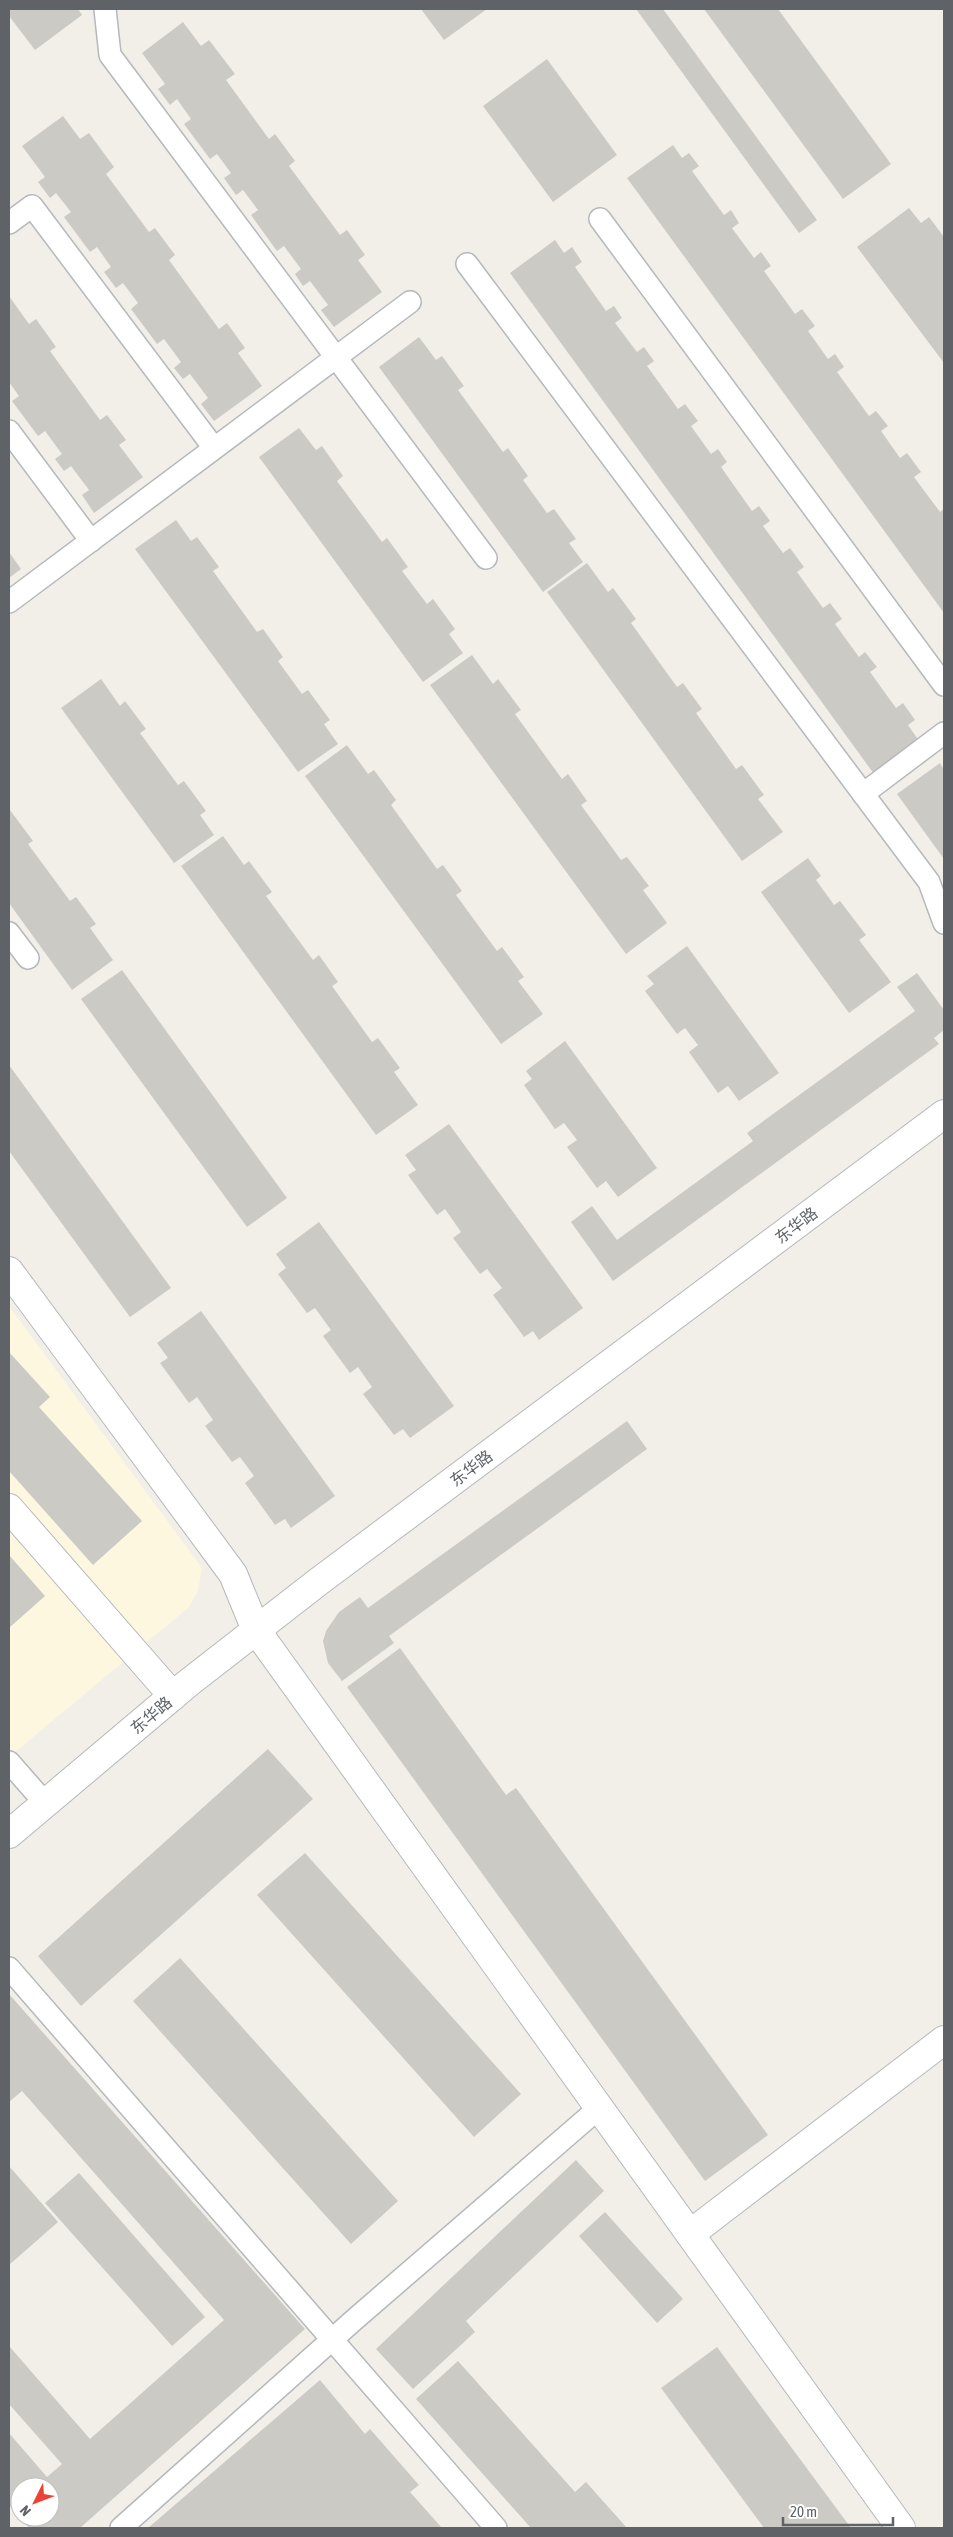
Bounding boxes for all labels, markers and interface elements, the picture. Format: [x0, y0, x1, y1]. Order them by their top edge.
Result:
street label: 东华路 [771, 1203, 821, 1247]
street label: 东华路 [446, 1446, 496, 1490]
street label: 东华路 [127, 1693, 175, 1737]
north arrow [10, 2477, 60, 2527]
scale bar [783, 2494, 893, 2526]
text: N [17, 2502, 34, 2519]
text: 20 m [790, 2503, 817, 2520]

